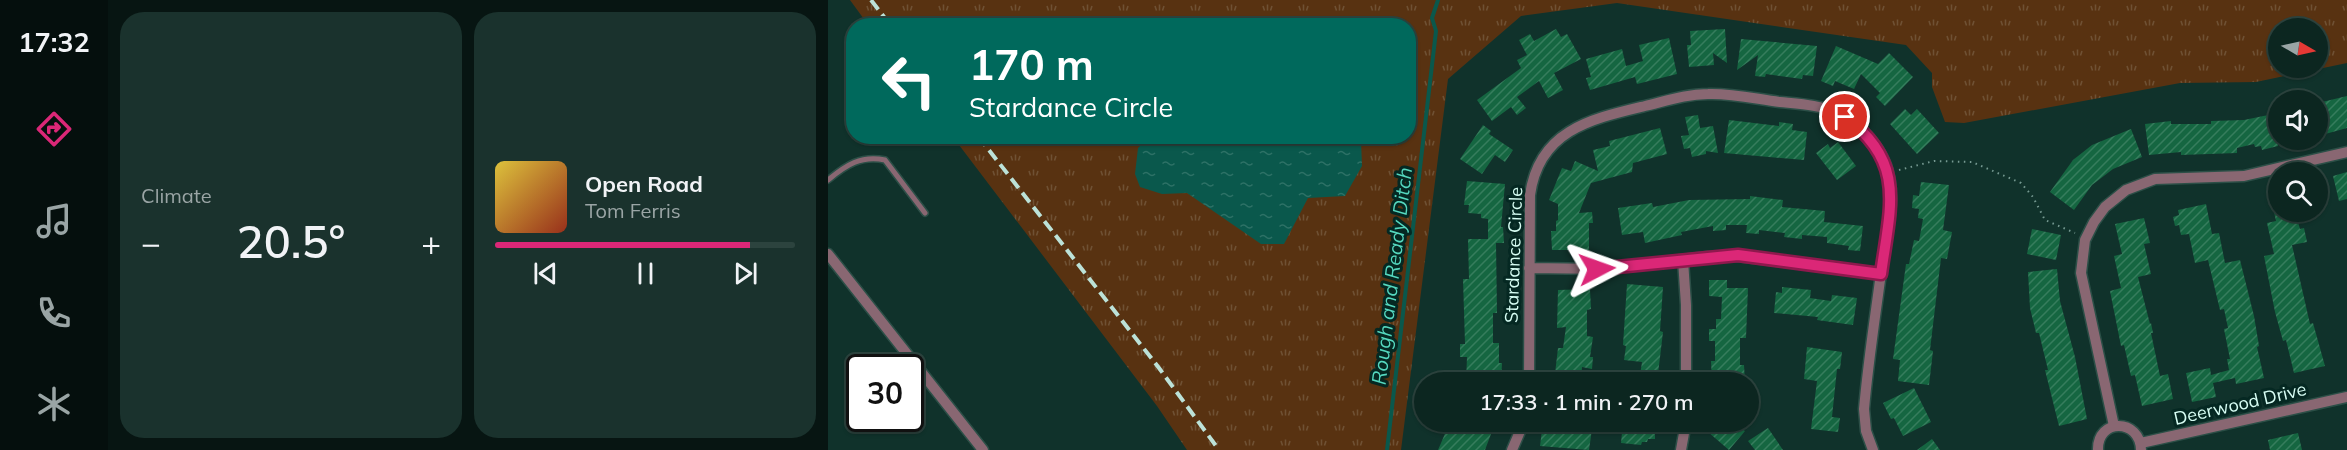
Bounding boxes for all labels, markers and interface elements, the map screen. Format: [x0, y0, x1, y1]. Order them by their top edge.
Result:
north arrow [2268, 18, 2328, 78]
map controls [2268, 18, 2328, 222]
text: 17:32 [18, 25, 90, 59]
text: 170 m [969, 38, 1094, 91]
icon: left [870, 42, 948, 120]
text: Stardance Circle [969, 90, 1173, 124]
button: sound [2268, 90, 2328, 150]
pin [1819, 91, 1870, 142]
icon: arrive [1828, 100, 1861, 133]
icon: directions [33, 108, 75, 150]
button: search [2268, 162, 2328, 222]
water label: Rough and Ready Ditch [1366, 166, 1417, 386]
text: Open Road [585, 170, 703, 198]
text: Climate [141, 183, 212, 208]
street label: Stardance Circle [1500, 187, 1527, 323]
text: Tom Ferris [585, 198, 681, 223]
icon: music [33, 200, 75, 242]
text: 20.5° [237, 213, 345, 269]
text: − [141, 222, 161, 263]
text: + [421, 222, 441, 263]
position arrow [1565, 237, 1629, 301]
icon: previous [529, 257, 562, 290]
icon: pause [629, 257, 662, 290]
icon: next [729, 257, 762, 290]
icon: phone [33, 292, 75, 334]
speed limit sign: 30 [846, 354, 924, 432]
street label: Deerwood Drive [2171, 377, 2308, 430]
icon: climate [33, 383, 75, 425]
text: 17:33 · 1 min · 270 m [1479, 388, 1694, 416]

